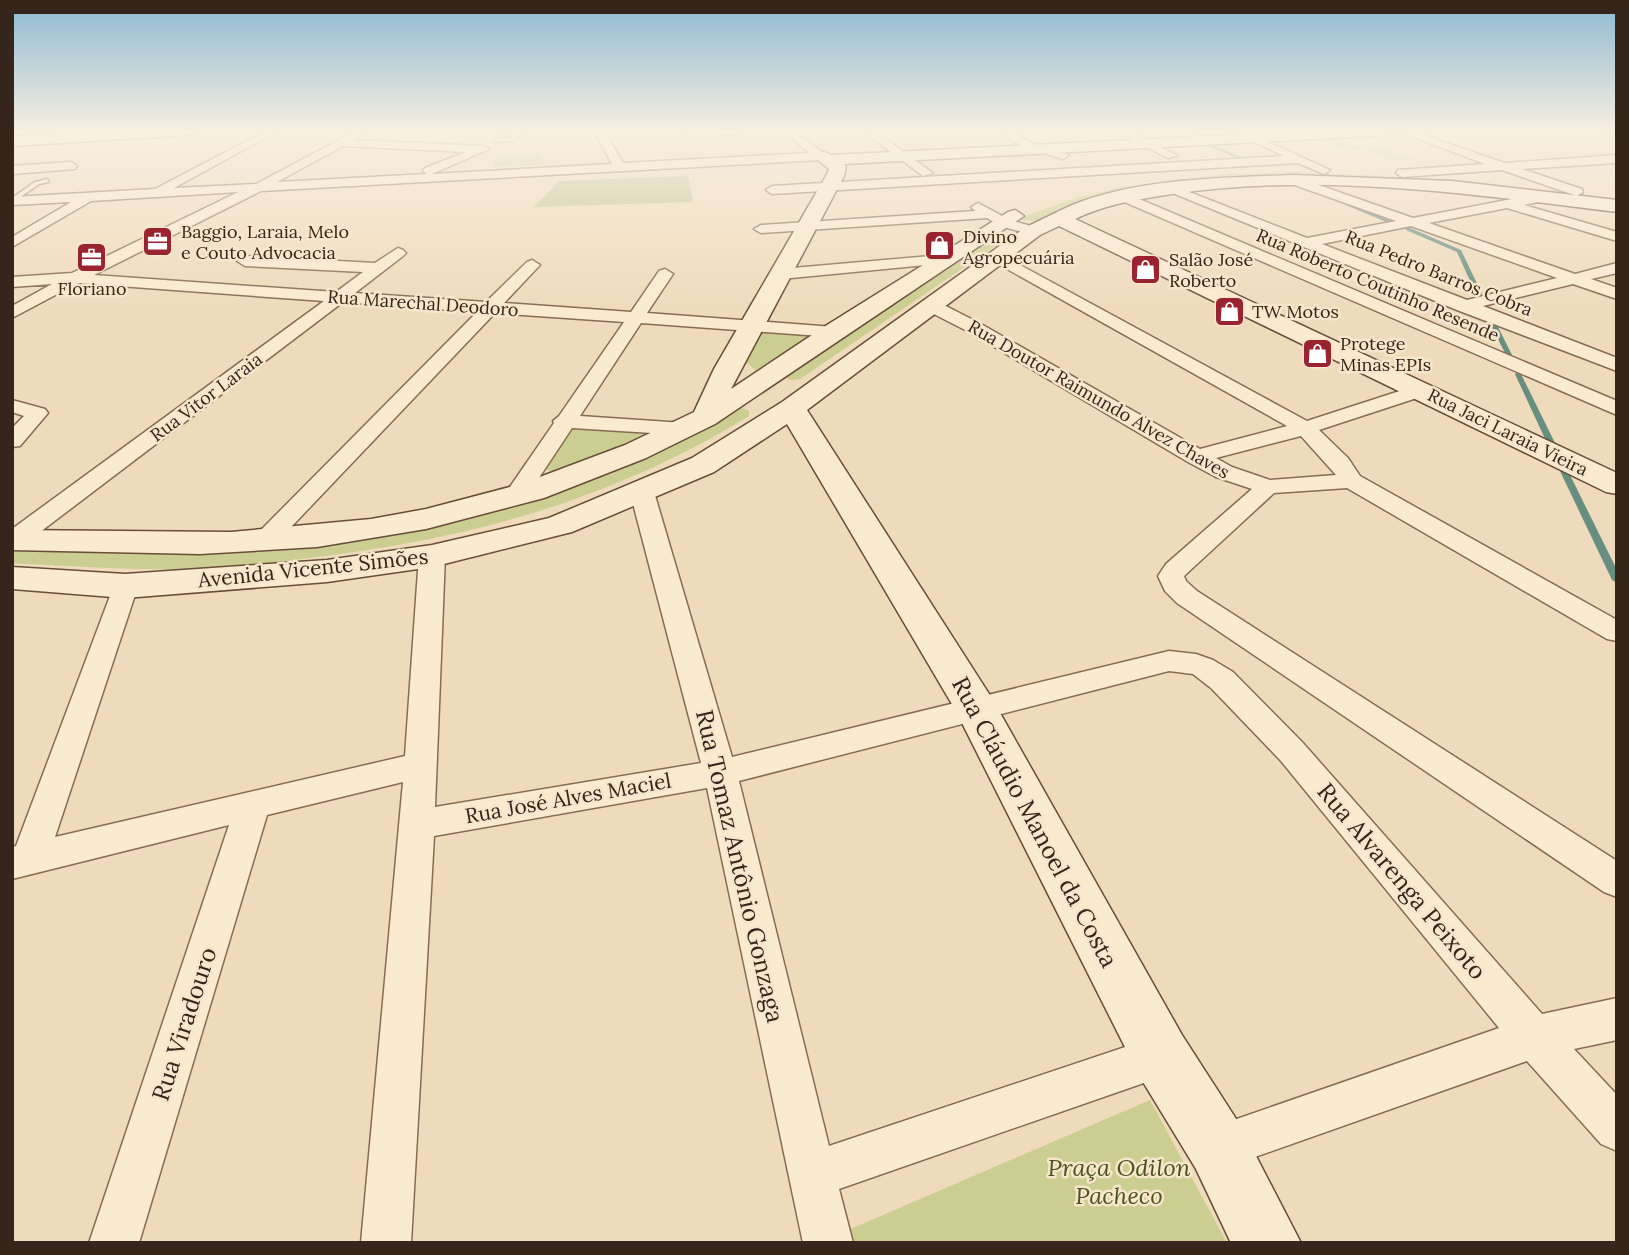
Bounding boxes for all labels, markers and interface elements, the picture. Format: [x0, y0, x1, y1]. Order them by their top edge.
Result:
place label: Baggio, Laraia, Melo e Couto Advocacia [181, 220, 349, 264]
street label: Rua Roberto Coutinho Resende [1253, 223, 1503, 347]
office icon: Baggio, Laraia, Melo e Couto Advocacia [141, 224, 175, 258]
place label: Divino Agropecuária [962, 225, 1075, 269]
street label: Rua Pedro Barros Cobra [1342, 225, 1536, 321]
shop icon: Divino Agropecuária [923, 229, 957, 263]
office icon: Floriano [75, 240, 109, 274]
place label: Salão José Roberto [1169, 248, 1253, 292]
shop icon: Salão José Roberto [1129, 252, 1163, 286]
place label: Floriano [58, 277, 126, 300]
street label: Rua Marechal Deodoro [327, 285, 519, 321]
shop icon: TW Motos [1212, 294, 1246, 328]
place label: TW Motos [1252, 300, 1339, 323]
street label: Rua Doutor Raimundo Alvez Chaves [964, 314, 1234, 484]
place label: Protege Minas EPIs [1340, 332, 1431, 376]
shop icon: Protege Minas EPIs [1300, 336, 1334, 370]
street label: Rua Vitor Laraia [145, 347, 267, 447]
street label: Rua Jaci Laraia Vieira [1424, 383, 1592, 481]
street label: Avenida Vicente Simões [196, 542, 429, 594]
street label: Rua Cláudio Manoel da Costa [945, 671, 1125, 973]
street label: Rua Tomaz Antônio Gonzaga [689, 706, 791, 1026]
street label: Rua José Alves Maciel [463, 767, 673, 829]
street label: Rua Alvarenga Peixoto [1311, 776, 1493, 986]
street label: Rua Viradouro [145, 943, 223, 1105]
park label: Praça Odilon Pacheco [1048, 1152, 1191, 1211]

